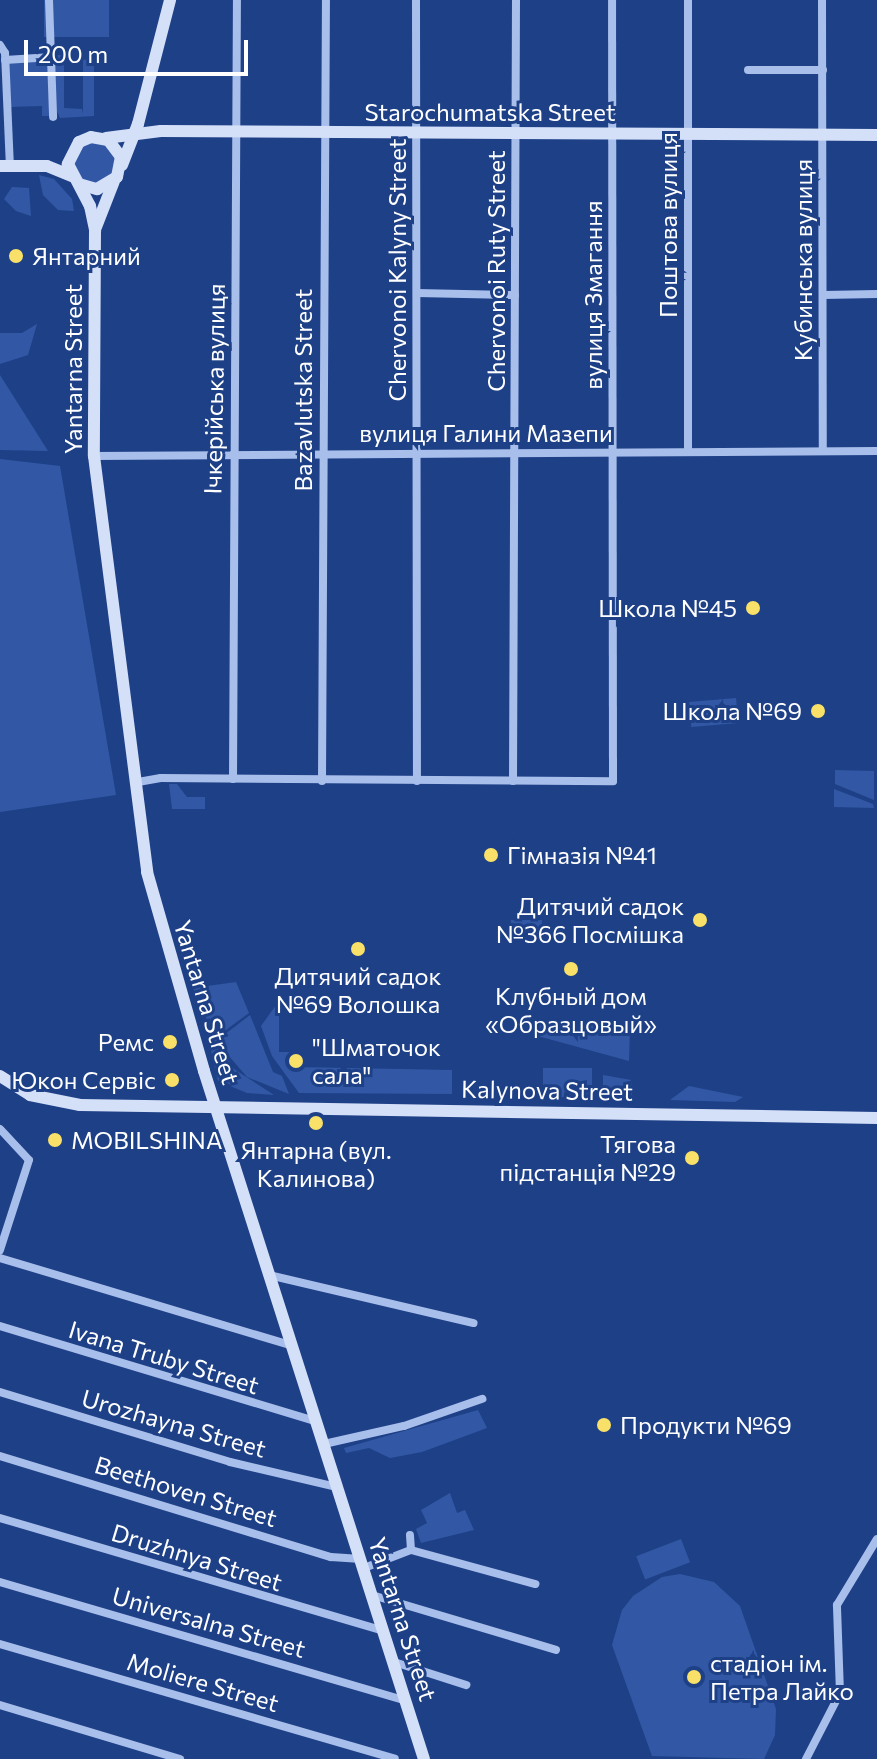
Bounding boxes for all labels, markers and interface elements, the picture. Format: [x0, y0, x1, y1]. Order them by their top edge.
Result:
scale bar [28, 24, 252, 74]
text: 200 m [38, 39, 108, 68]
street label: Starochumatska Street [364, 98, 616, 126]
street label: Поштова вулиця [654, 132, 682, 318]
street label: Chervonoi Kalyny Street [383, 138, 411, 402]
street label: Chervonoi Ruty Street [482, 150, 510, 392]
street label: Кубинська вулиця [789, 159, 817, 361]
street label: вулиця Змагання [579, 200, 607, 390]
place label: Янтарний [32, 242, 141, 270]
marker: Янтарний [7, 247, 25, 265]
street label: Ічкерійська вулиця [198, 283, 230, 495]
street label: Yantarna Street [59, 284, 87, 454]
street label: Bazavlutska Street [289, 289, 317, 491]
street label: вулиця Галини Мазепи [359, 419, 613, 447]
place label: Школа №45 [598, 594, 737, 622]
marker: Школа №45 [744, 599, 762, 617]
place label: Школа №69 [663, 697, 802, 725]
marker: Школа №69 [809, 702, 827, 720]
place label: Гімназія №41 [507, 841, 657, 869]
marker: Гімназія №41 [482, 846, 500, 864]
place label: Дитячий садок №366 Посмішка [496, 892, 684, 948]
marker: Дитячий садок №366 Посмішка [691, 911, 709, 929]
street label: Yantarna Street [168, 916, 246, 1088]
marker: Дитячий садок №69 Волошка [349, 940, 367, 958]
marker: Клубный дом «Образцовый» [562, 960, 580, 978]
place label: Дитячий садок №69 Волошка [275, 962, 441, 1018]
place label: Клубный дом «Образцовый» [485, 982, 657, 1038]
place label: Ремс [98, 1028, 154, 1056]
marker: Ремс [161, 1033, 179, 1051]
place label: "Шматочок сала" [312, 1033, 441, 1089]
marker: "Шматочок сала" [287, 1052, 305, 1070]
place label: Юкон Сервіс [11, 1066, 156, 1094]
marker: Юкон Сервіс [163, 1071, 181, 1089]
street label: Kalynova Street [461, 1074, 633, 1106]
marker: Янтарна (вул. Калинова) [307, 1114, 325, 1132]
place label: MOBILSHINA [71, 1126, 223, 1154]
place label: Тягова пiдстанцiя №29 [500, 1130, 676, 1186]
marker: MOBILSHINA [46, 1131, 64, 1149]
place label: Янтарна (вул. Калинова) [240, 1136, 392, 1192]
marker: Тягова пiдстанцiя №29 [683, 1149, 701, 1167]
street label: Ivana Truby Street [65, 1314, 263, 1400]
street label: Urozhayna Street [79, 1383, 269, 1463]
place label: Продукти №69 [620, 1411, 792, 1439]
marker: Продукти №69 [595, 1416, 613, 1434]
street label: Beethoven Street [91, 1450, 281, 1532]
street label: Druzhnya Street [108, 1517, 286, 1597]
street label: Yantarna Street [363, 1534, 443, 1704]
street label: Universalna Street [109, 1581, 309, 1663]
street label: Moliere Street [124, 1647, 282, 1717]
place label: стадіон ім. Петра Лайко [710, 1649, 854, 1705]
marker: стадіон ім. Петра Лайко [685, 1668, 703, 1686]

